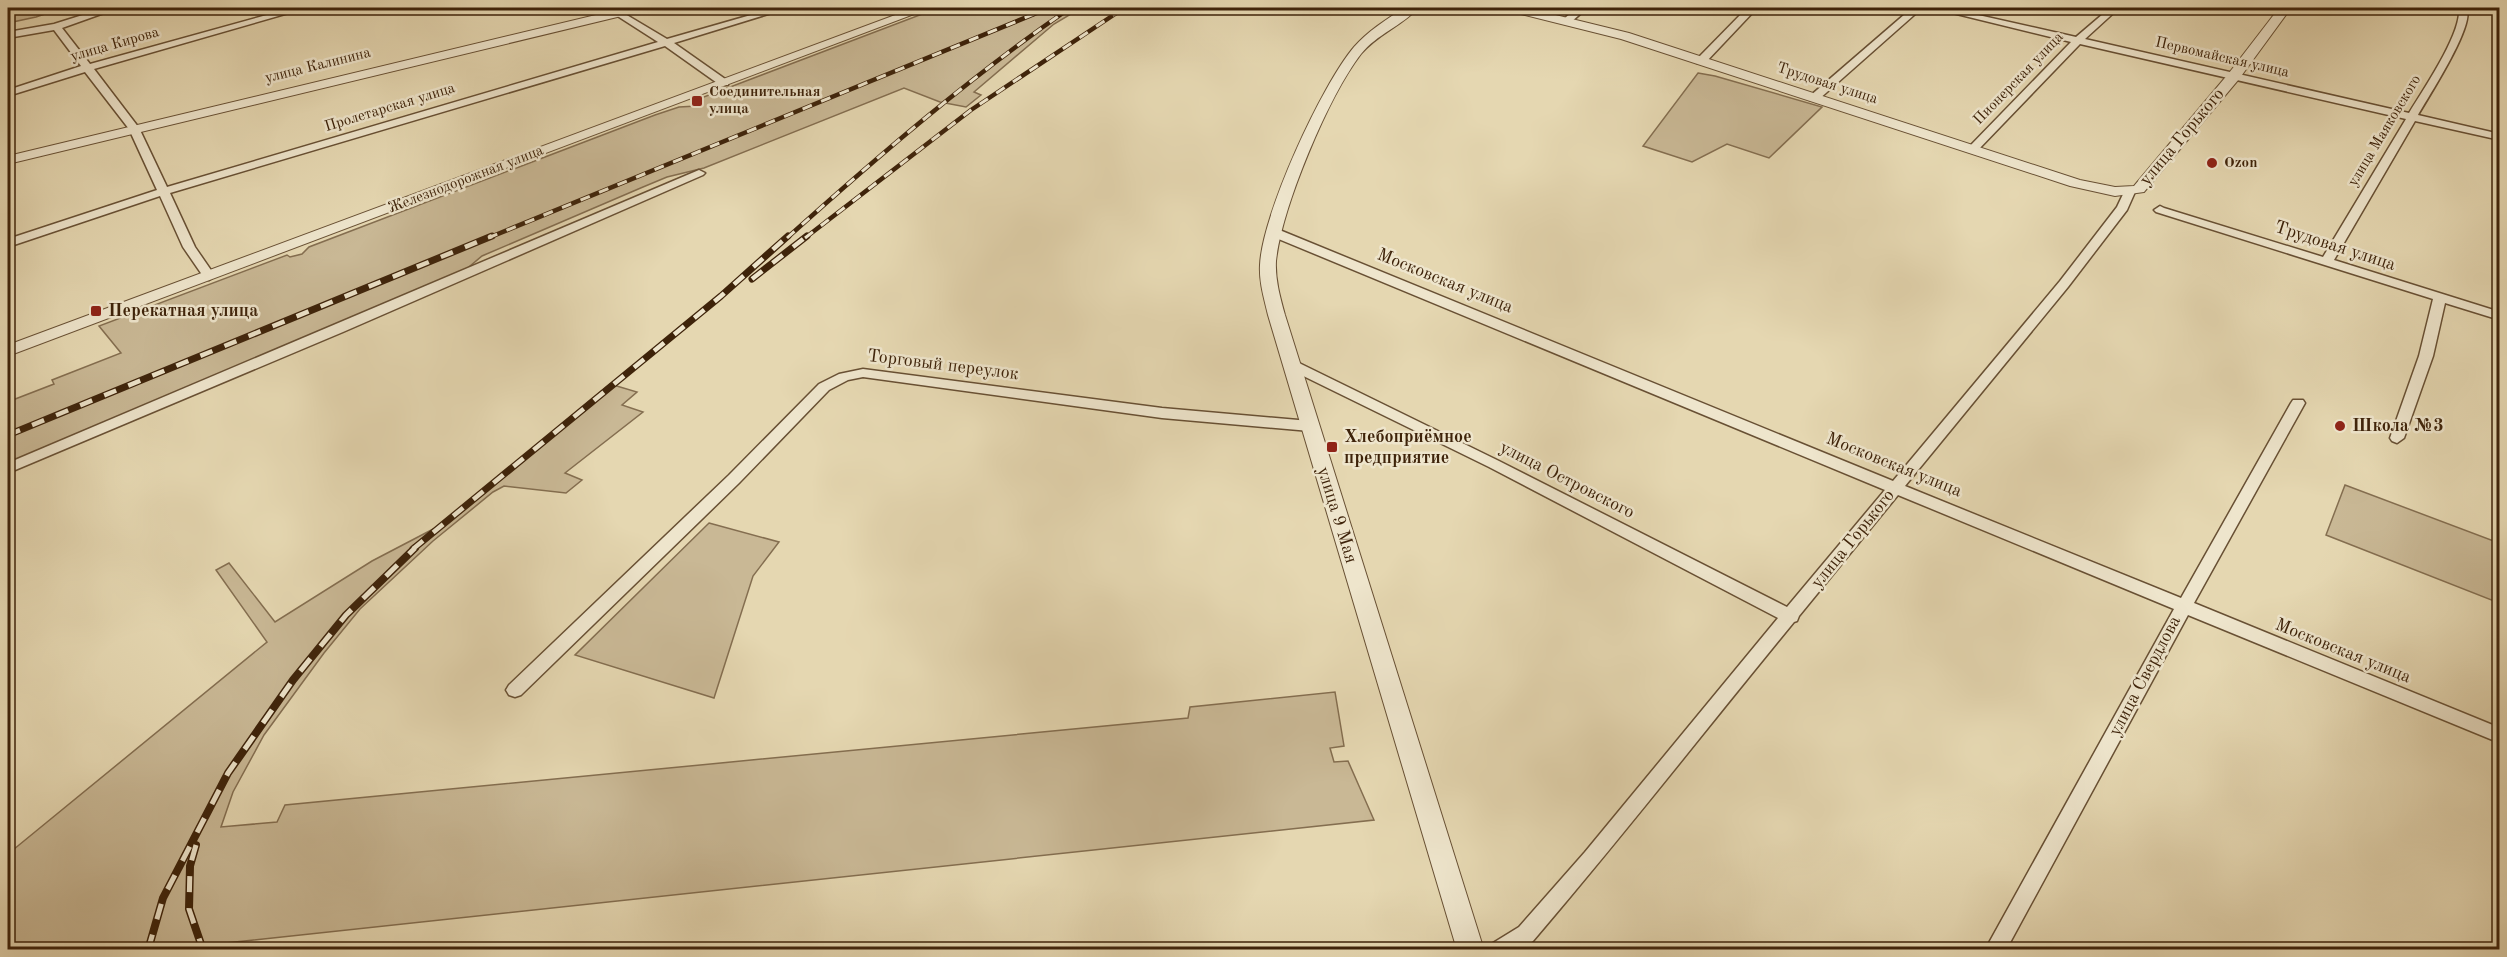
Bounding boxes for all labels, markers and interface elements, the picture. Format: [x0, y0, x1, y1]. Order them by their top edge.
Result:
street label: улица Кирова [69, 25, 162, 65]
street label: Пионерская улица [1971, 29, 2067, 128]
street label: Первомайская улица [2154, 35, 2291, 81]
street label: улица Калинина [264, 45, 373, 86]
street label: Трудовая улица [1775, 61, 1880, 108]
street label: улица Маяковского [2346, 73, 2424, 189]
street label: Пролетарская улица [323, 81, 458, 135]
place label: Соединительная улица [709, 85, 821, 117]
street label: улица Горького [2136, 85, 2228, 189]
marker: Соединительная улица [690, 94, 704, 108]
street label: Железнодорожная улица [386, 143, 546, 217]
marker: Ozon [2205, 156, 2219, 170]
place label: Ozon [2224, 156, 2257, 171]
street label: Трудовая улица [2272, 218, 2398, 274]
street label: Московская улица [1375, 246, 1516, 316]
place label: Перекатная улица [108, 302, 259, 320]
marker: Перекатная улица [89, 304, 103, 318]
street label: Торговый переулок [866, 347, 1020, 383]
place label: Школа №3 [2352, 417, 2444, 435]
marker: Школа №3 [2333, 419, 2347, 433]
place label: Хлебоприёмное предприятие [1344, 428, 1472, 467]
street label: Московская улица [1824, 430, 1965, 500]
street label: улица Островского [1497, 438, 1637, 522]
marker: Хлебоприёмное предприятие [1325, 440, 1339, 454]
street label: улица 9 Мая [1314, 465, 1360, 565]
street label: улица Горького [1808, 486, 1898, 592]
street label: улица Свердлова [2106, 613, 2184, 739]
street label: Московская улица [2273, 616, 2414, 686]

